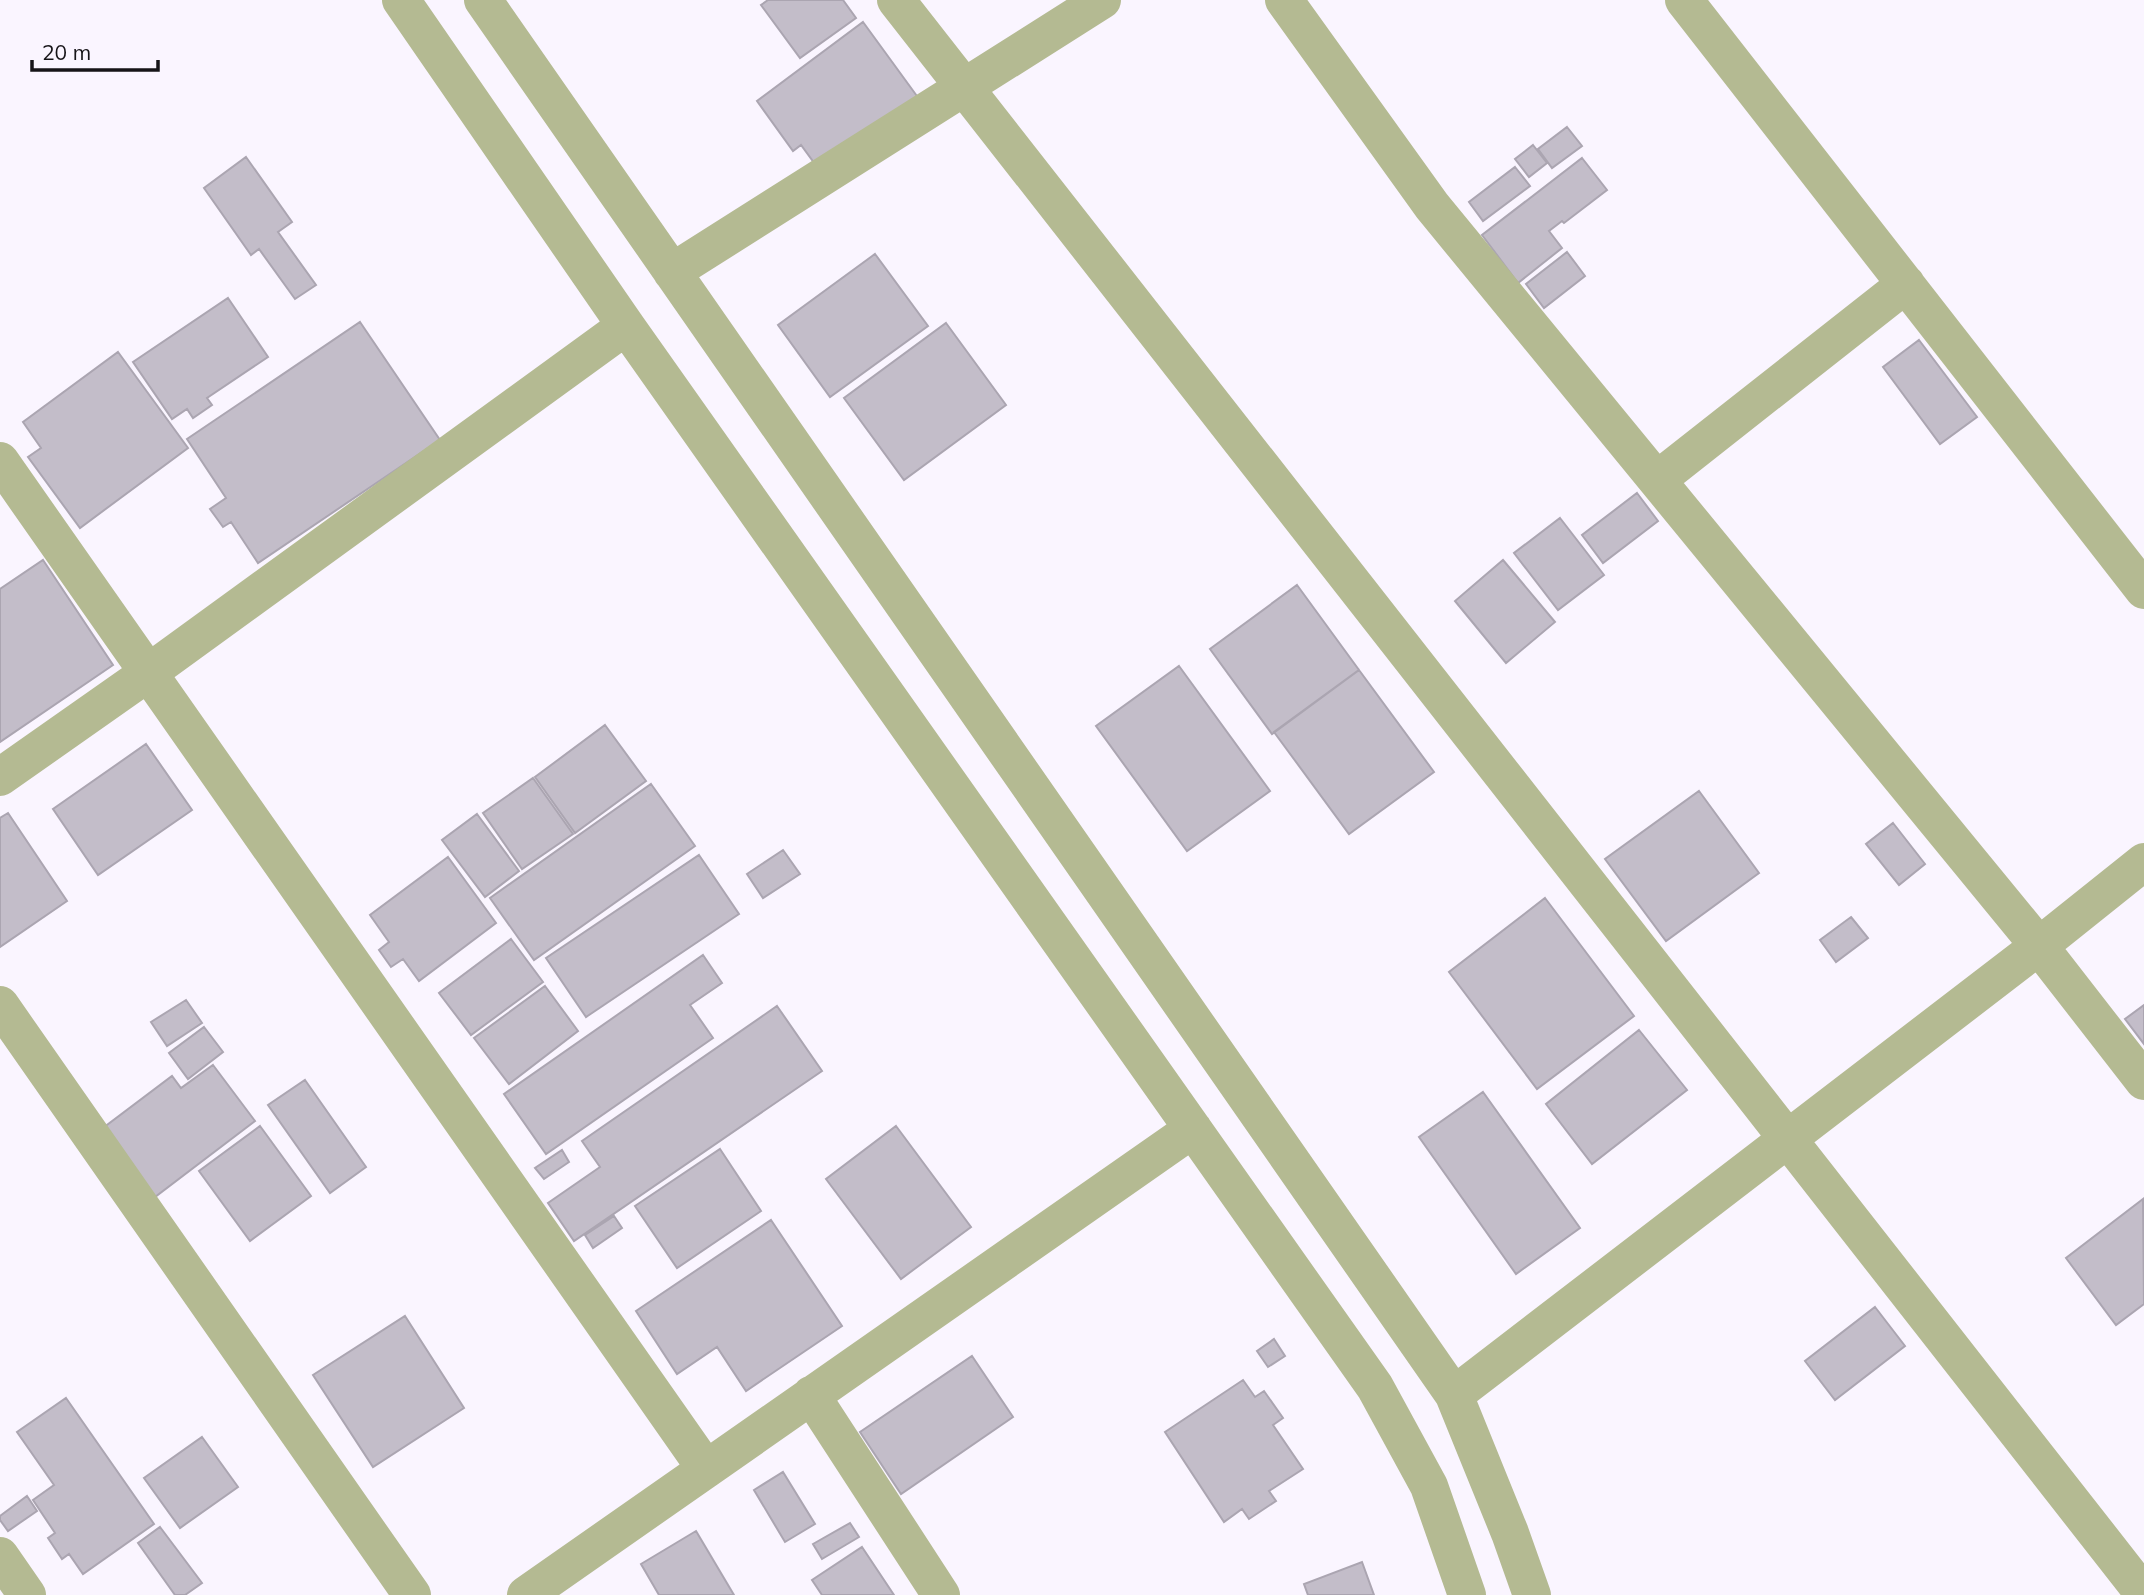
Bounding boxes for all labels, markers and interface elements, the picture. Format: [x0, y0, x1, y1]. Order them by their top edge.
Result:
scale bar [32, 28, 158, 72]
text: 20 m [42, 39, 91, 65]

